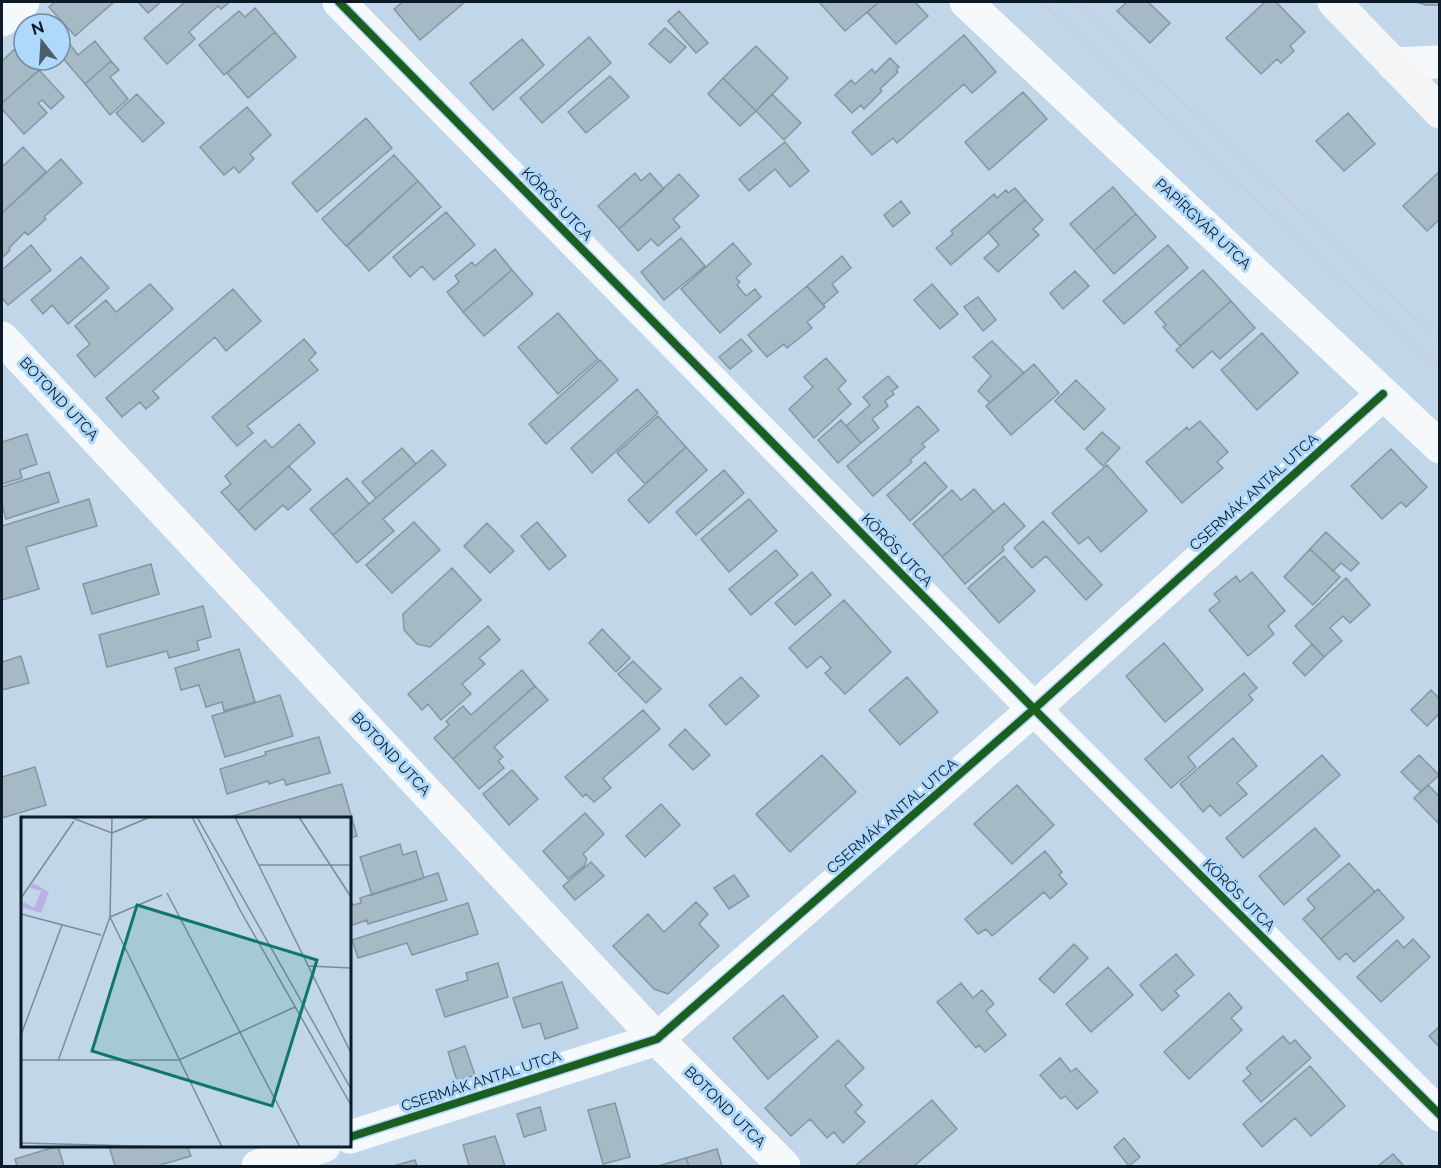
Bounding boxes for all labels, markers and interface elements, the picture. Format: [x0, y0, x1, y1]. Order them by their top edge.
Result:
north arrow [12, 12, 72, 72]
text: N [29, 17, 46, 39]
street label: KÖRÖS UTCA [518, 163, 597, 244]
street label: PAPÍRGYÁR UTCA [1151, 175, 1255, 273]
street label: BOTOND UTCA [16, 354, 102, 444]
street label: CSERMÁK ANTAL UTCA [1186, 429, 1322, 555]
street label: KÖRÖS UTCA [858, 509, 937, 590]
street label: BOTOND UTCA [348, 709, 434, 799]
street label: CSERMÁK ANTAL UTCA [823, 754, 961, 878]
inset map [21, 817, 351, 1147]
street label: KÖRÖS UTCA [1199, 854, 1280, 935]
street label: CSERMÁK ANTAL UTCA [399, 1047, 563, 1115]
street label: BOTOND UTCA [681, 1063, 769, 1151]

